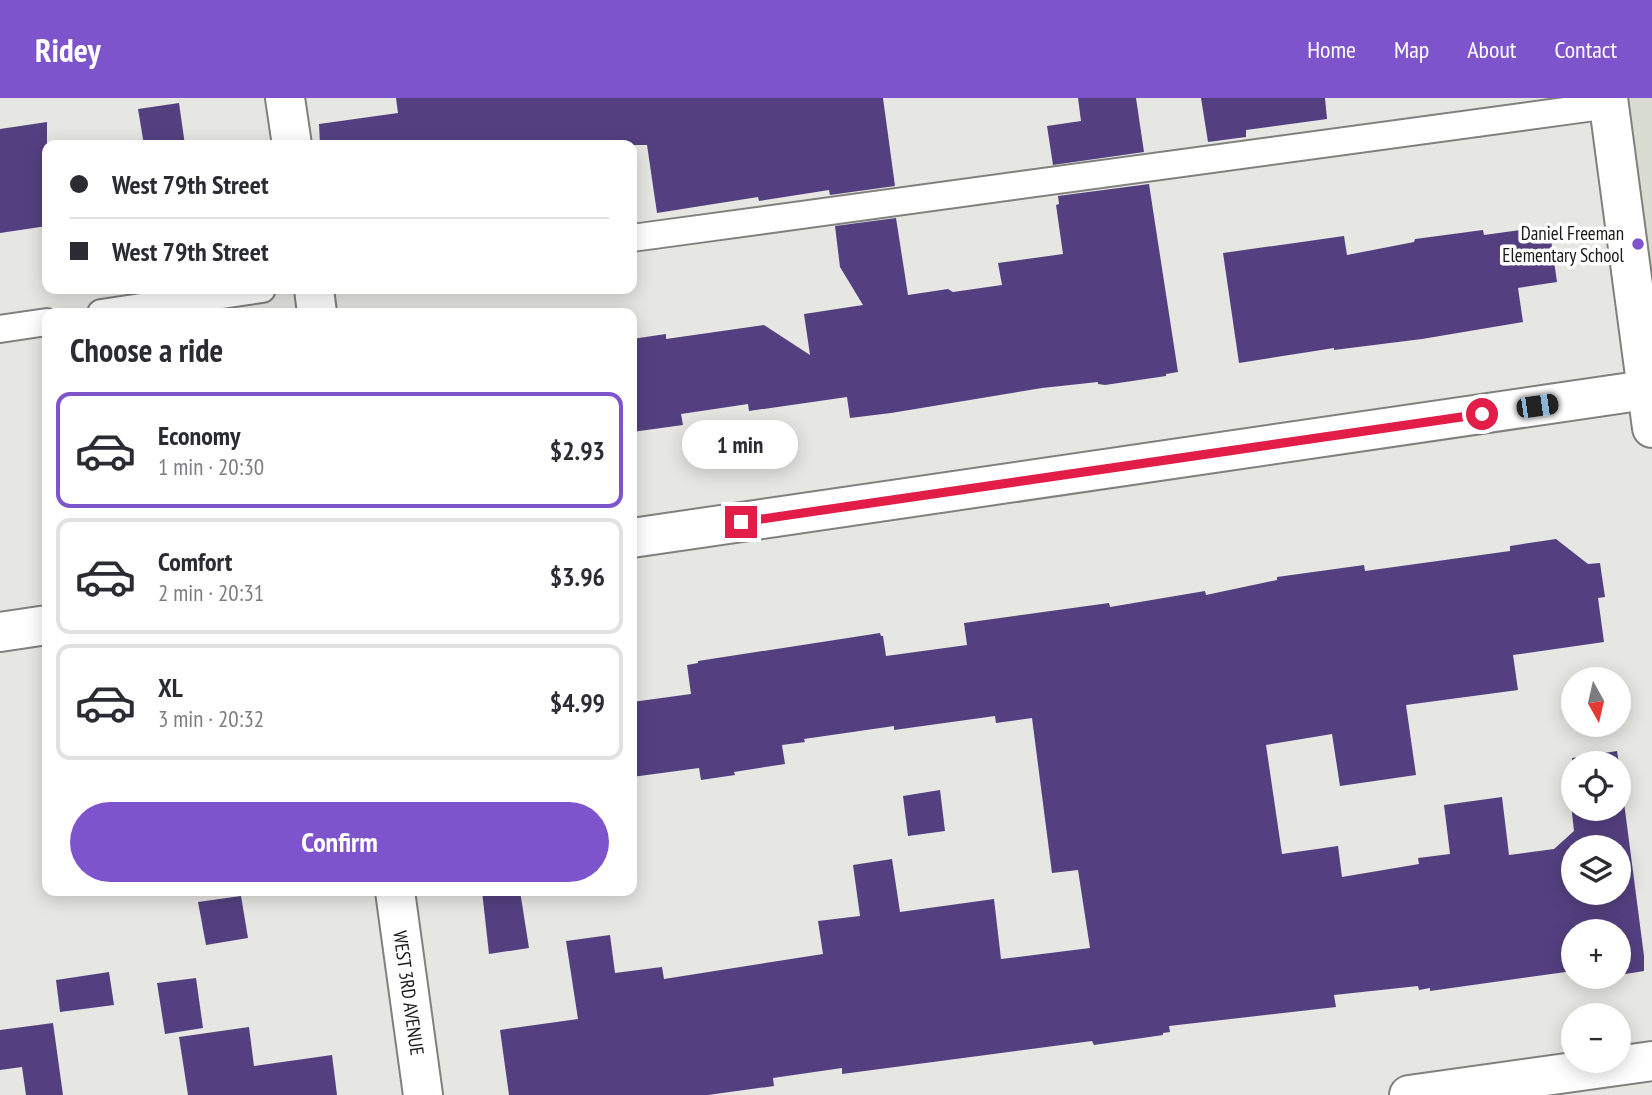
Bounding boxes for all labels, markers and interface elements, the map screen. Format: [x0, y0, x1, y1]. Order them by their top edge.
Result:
text: Ridey [35, 28, 101, 71]
text: Home [1307, 34, 1356, 65]
text: Map [1394, 34, 1429, 65]
text: About [1467, 34, 1516, 65]
text: Contact [1554, 34, 1617, 65]
text: West 79th Street [112, 168, 268, 201]
place label: Daniel Freeman Elementary School [1502, 221, 1625, 267]
text: West 79th Street [112, 235, 268, 268]
marker: Daniel Freeman Elementary School [1630, 236, 1646, 252]
text: Choose a ride [70, 329, 223, 371]
car [1515, 393, 1560, 419]
route start [1466, 398, 1498, 430]
icon: car [74, 419, 137, 482]
text: Economy [158, 419, 240, 452]
callout: 1 min [683, 420, 799, 470]
text: 1 min [717, 430, 763, 459]
text: $2.93 [550, 434, 605, 467]
text: 1 min · 20:30 [158, 452, 264, 481]
route end [725, 506, 757, 538]
icon: car [74, 545, 137, 608]
text: Comfort [158, 545, 232, 578]
text: $3.96 [550, 560, 605, 593]
text: 2 min · 20:31 [158, 578, 264, 607]
north arrow [1561, 667, 1631, 737]
map controls [1561, 667, 1631, 1073]
icon: car [74, 671, 137, 734]
text: XL [158, 671, 183, 704]
text: $4.99 [550, 686, 605, 719]
text: 3 min · 20:32 [158, 704, 264, 733]
button: locate [1561, 751, 1631, 821]
button: Confirm [70, 802, 609, 882]
button: layers [1561, 835, 1631, 905]
button: + [1561, 919, 1631, 989]
street label: WEST 3RD AVENUE [388, 929, 430, 1057]
button: − [1561, 1003, 1631, 1073]

